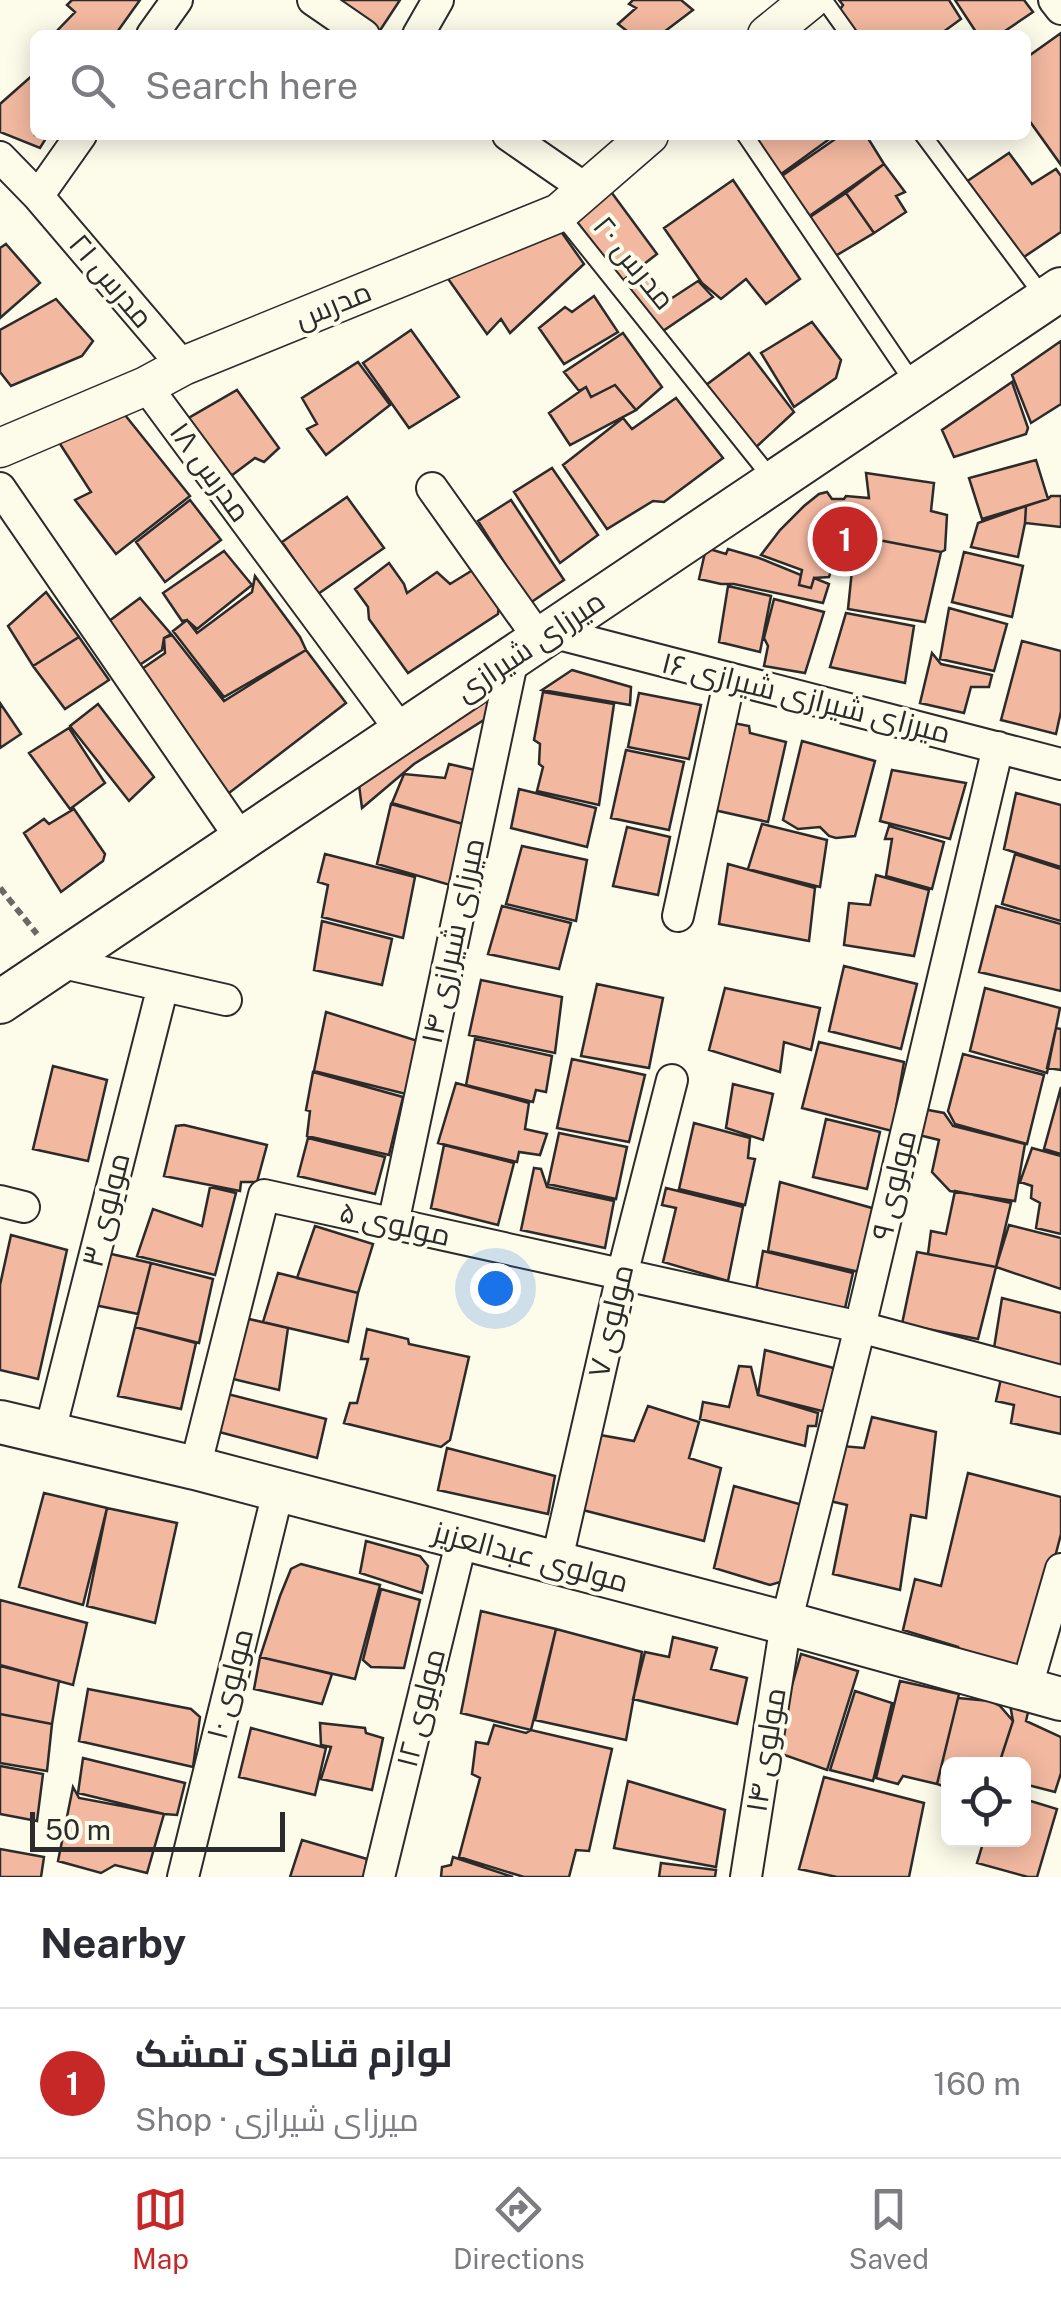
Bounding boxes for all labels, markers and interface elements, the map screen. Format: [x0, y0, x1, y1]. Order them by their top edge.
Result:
search box [30, 30, 1031, 140]
icon: search [65, 58, 120, 113]
text: Search here [145, 63, 358, 108]
street label: مدرس ۲۰ [585, 208, 683, 317]
street label: مدرس ۲۱ [61, 226, 162, 335]
street label: مدرس [289, 272, 377, 337]
street label: مدرس ۱۸ [162, 414, 259, 529]
pin: 1 [812, 502, 878, 576]
street label: میرزای شیرازی [448, 582, 611, 708]
street label: میرزای شیرازی شیرازی ۱۶ [658, 644, 954, 750]
street label: میرزای شیرازی ۱۴ [413, 835, 491, 1047]
street label: مولوی ۹ [863, 1126, 923, 1243]
street label: مولوی ۳ [73, 1149, 137, 1271]
street label: مولوی ۵ [336, 1193, 454, 1253]
street label: مولوی ۷ [580, 1261, 641, 1381]
your location [470, 1263, 521, 1314]
street label: مولوی عبدالعزیز [428, 1512, 633, 1599]
street label: مولوی ۱۰ [198, 1625, 260, 1743]
street label: مولوی ۱۲ [388, 1644, 452, 1771]
street label: مولوی ۱۴ [737, 1685, 793, 1815]
map controls [941, 1757, 1031, 1847]
button: locate [941, 1757, 1031, 1847]
scale bar [30, 1807, 285, 1852]
text: 50 m [45, 1813, 111, 1846]
text: Nearby [40, 1918, 186, 1967]
text: لوازم قنادی تمشک [135, 2031, 452, 2076]
text: 1 [66, 2065, 79, 2102]
text: 160 m [933, 2065, 1021, 2102]
text: Shop · میرزای شیرازی [135, 2101, 419, 2138]
tab: Map [132, 2182, 189, 2275]
tab: Directions [453, 2182, 585, 2275]
tab: Saved [849, 2182, 929, 2275]

